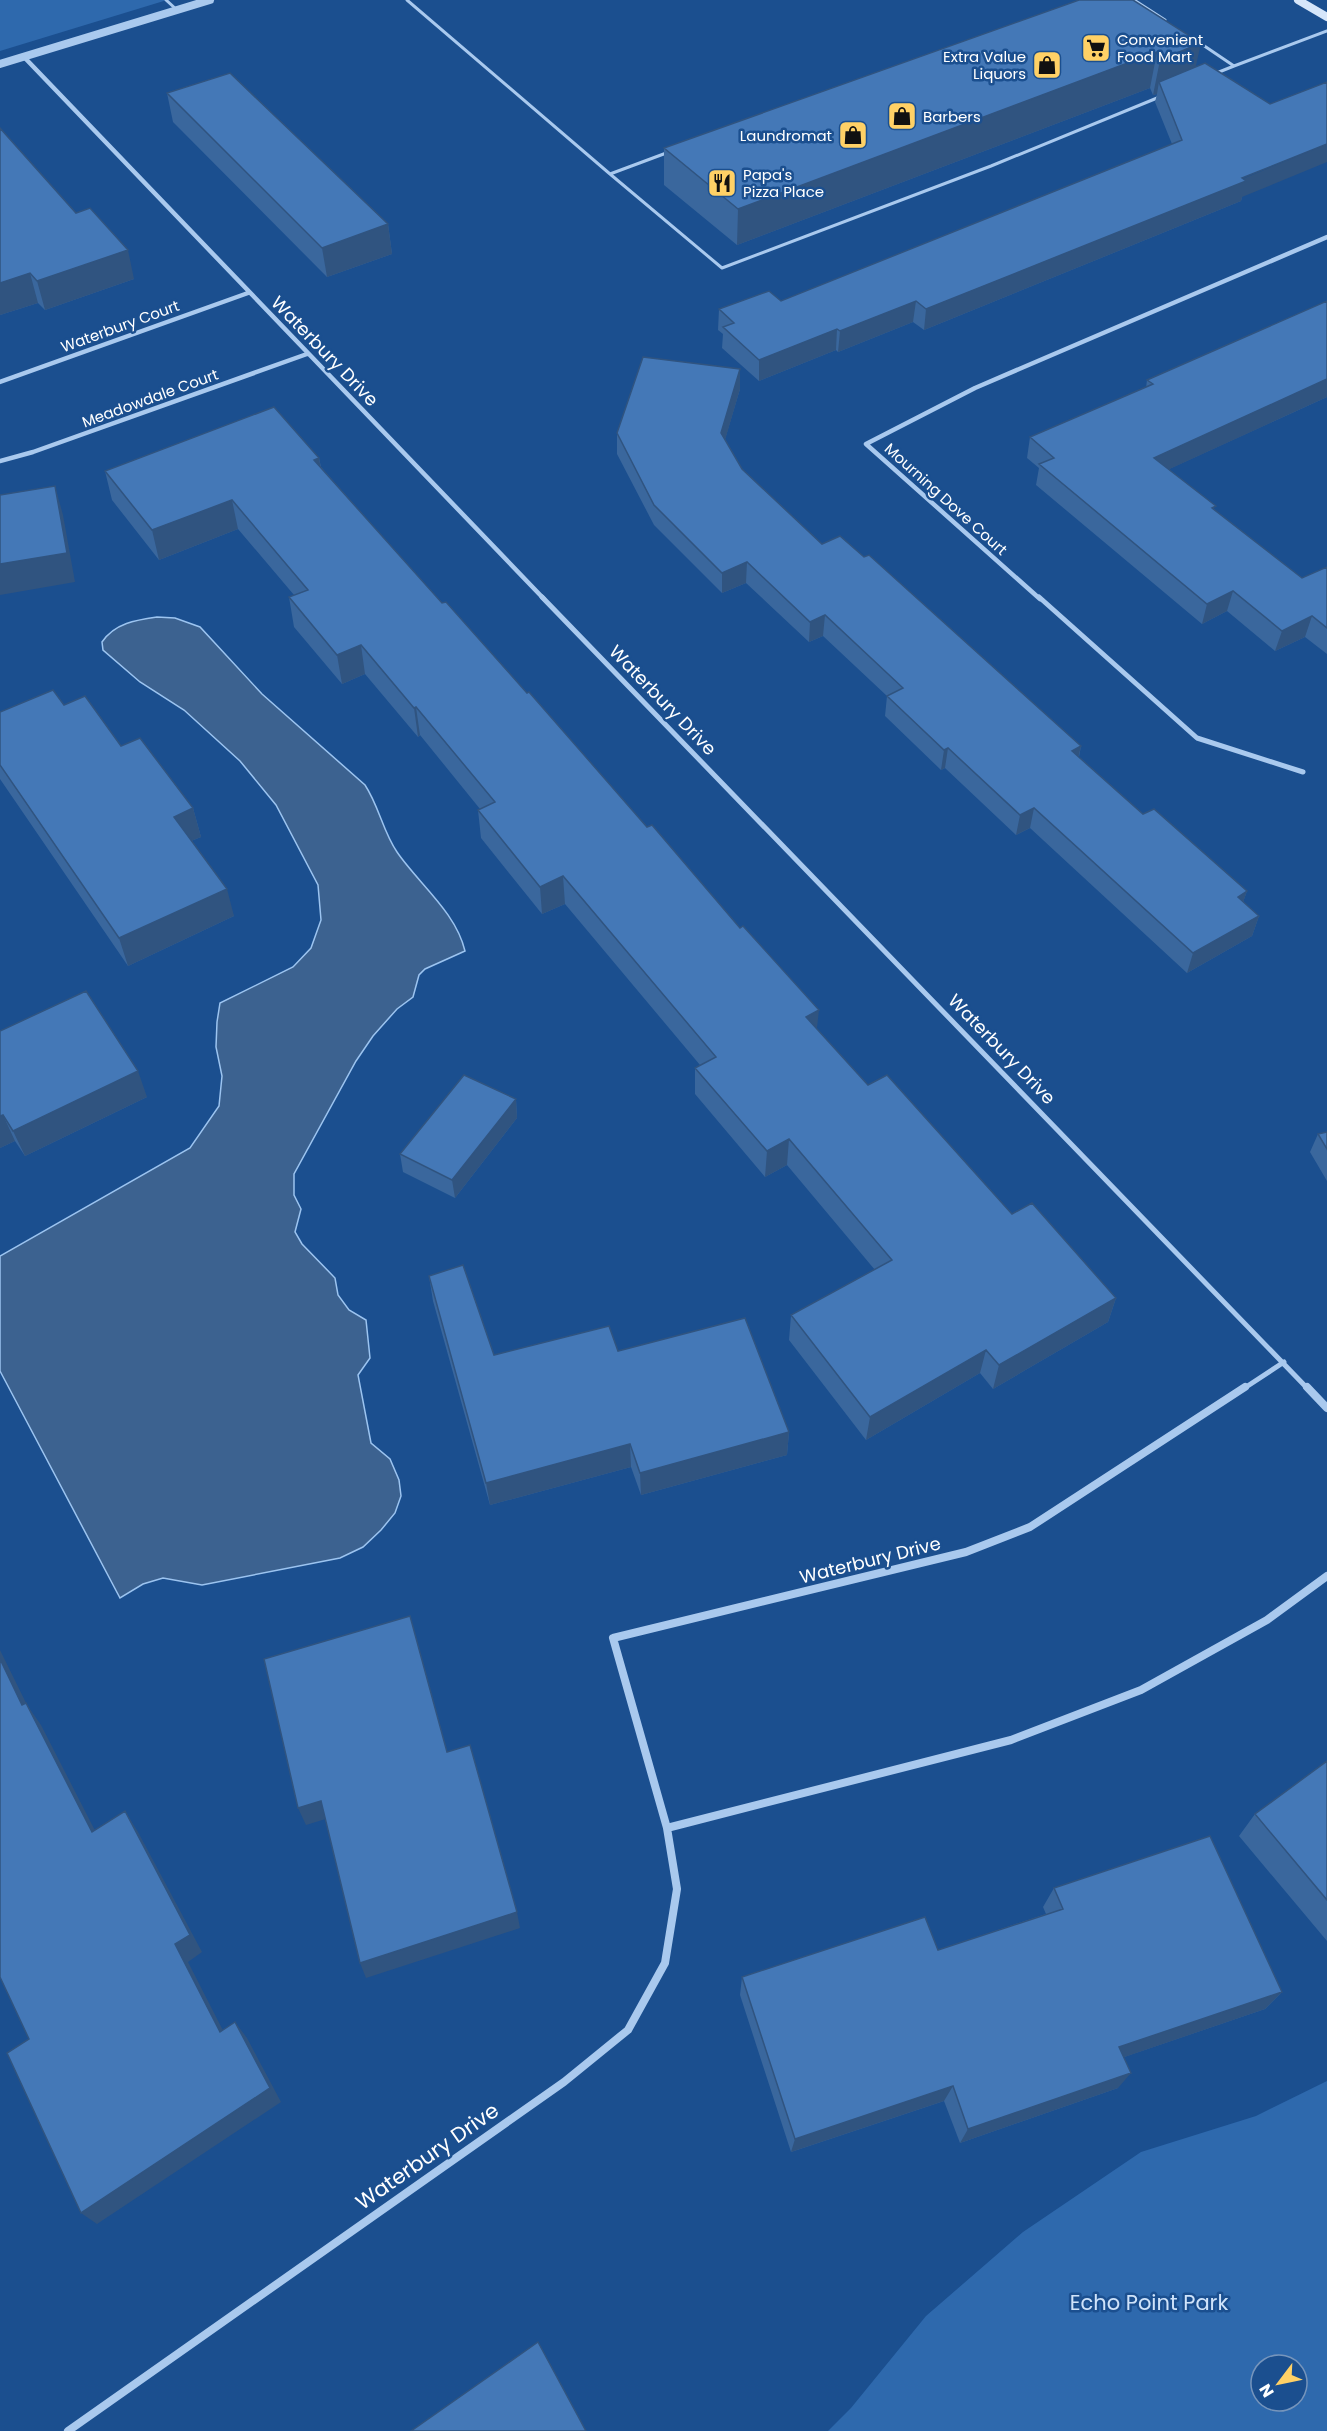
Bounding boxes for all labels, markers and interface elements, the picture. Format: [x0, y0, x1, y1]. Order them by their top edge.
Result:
place label: Convenient Food Mart [1117, 29, 1203, 67]
supermarket icon: Convenient Food Mart [1080, 32, 1112, 64]
place label: Extra Value Liquors [943, 46, 1026, 84]
shop icon: Extra Value Liquors [1031, 49, 1063, 81]
shop icon: Barbers [886, 100, 918, 132]
place label: Barbers [923, 106, 981, 127]
shop icon: Laundromat [837, 119, 869, 151]
place label: Laundromat [740, 125, 832, 146]
place label: Papa's Pizza Place [743, 164, 824, 202]
restaurant icon: Papa's Pizza Place [706, 167, 738, 199]
street label: Waterbury Drive [266, 290, 384, 412]
street label: Waterbury Court [58, 295, 182, 357]
street label: Meadowdale Court [79, 364, 221, 432]
street label: Mourning Dove Court [880, 438, 1012, 560]
street label: Waterbury Drive [604, 639, 722, 761]
street label: Waterbury Drive [943, 988, 1061, 1110]
street label: Waterbury Drive [797, 1530, 943, 1590]
street label: Waterbury Drive [350, 2096, 504, 2216]
park label: Echo Point Park [1070, 2288, 1228, 2317]
north arrow [1249, 2353, 1309, 2413]
text: N [1254, 2379, 1280, 2402]

